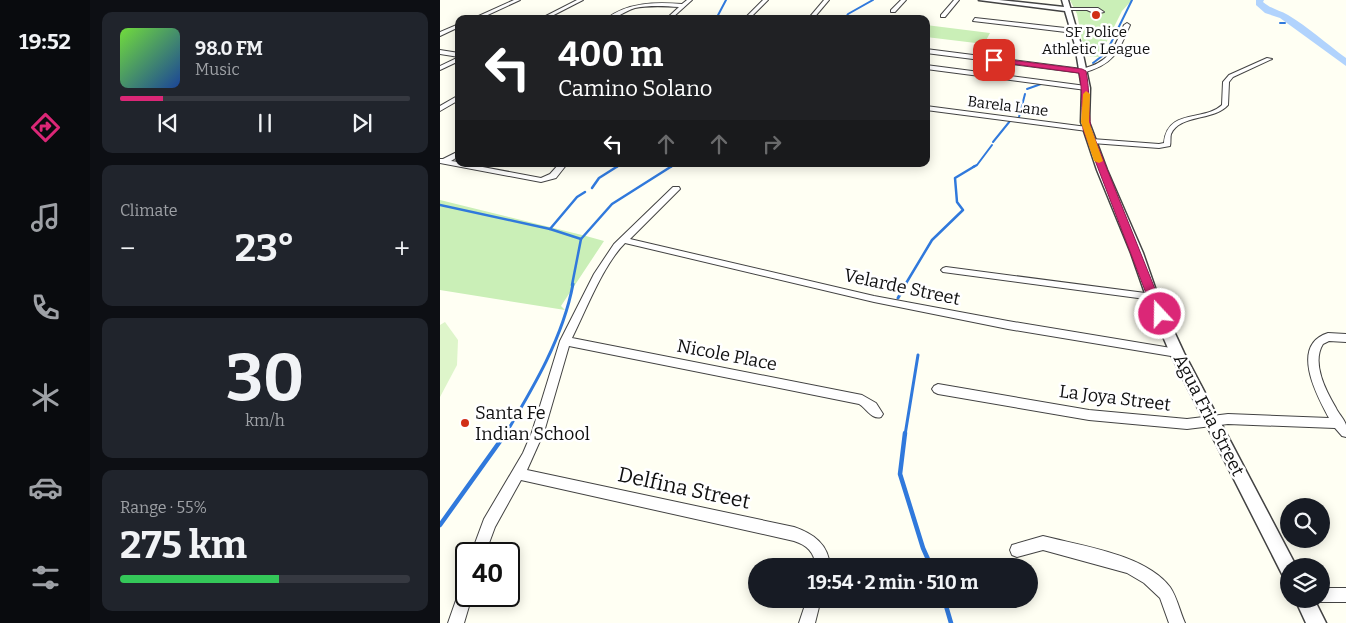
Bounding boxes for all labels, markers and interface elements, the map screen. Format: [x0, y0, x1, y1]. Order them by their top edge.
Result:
marker: SF Police Athletic League [1090, 9, 1102, 21]
place label: SF Police Athletic League [1042, 23, 1150, 58]
text: 19:52 [19, 28, 71, 55]
text: 400 m [558, 33, 663, 75]
icon: left [475, 35, 540, 100]
text: 98.0 FM [195, 37, 263, 60]
pin [973, 39, 1015, 81]
icon: arrive [980, 46, 1008, 74]
text: Music [195, 60, 240, 79]
text: Camino Solano [558, 75, 713, 102]
street label: Barela Lane [967, 92, 1049, 120]
icon: previous [154, 109, 182, 137]
icon: pause [251, 109, 279, 137]
icon: next [348, 109, 376, 137]
icon: directions [28, 110, 63, 145]
icon: left [599, 130, 627, 158]
icon: ahead [652, 130, 680, 158]
icon: ahead [705, 130, 733, 158]
icon: right [758, 130, 786, 158]
icon: music [28, 200, 63, 235]
text: Climate [120, 201, 178, 220]
text: 23° [235, 225, 295, 271]
text: − [120, 232, 135, 265]
text: + [394, 232, 410, 265]
street label: Velarde Street [842, 264, 963, 310]
position arrow [1133, 287, 1185, 339]
icon: phone [28, 290, 63, 325]
street label: Nicole Place [675, 335, 779, 375]
text: 30 [226, 339, 304, 417]
street label: Agua Fria Street [1169, 350, 1249, 480]
icon: climate [28, 380, 63, 415]
street label: La Joya Street [1058, 380, 1173, 416]
place label: Santa Fe Indian School [475, 402, 590, 445]
text: km/h [245, 411, 285, 430]
marker: Santa Fe Indian School [459, 417, 471, 429]
street label: Delfina Street [616, 461, 753, 515]
icon: car [28, 470, 63, 505]
text: Range · 55% [120, 498, 207, 517]
map controls [1280, 498, 1330, 608]
button: search [1280, 498, 1330, 548]
text: 275 km [120, 522, 247, 568]
speed limit sign: 40 [455, 542, 520, 607]
button: layers [1280, 558, 1330, 608]
icon: filters [28, 560, 63, 595]
text: 19:54 · 2 min · 510 m [808, 571, 978, 594]

